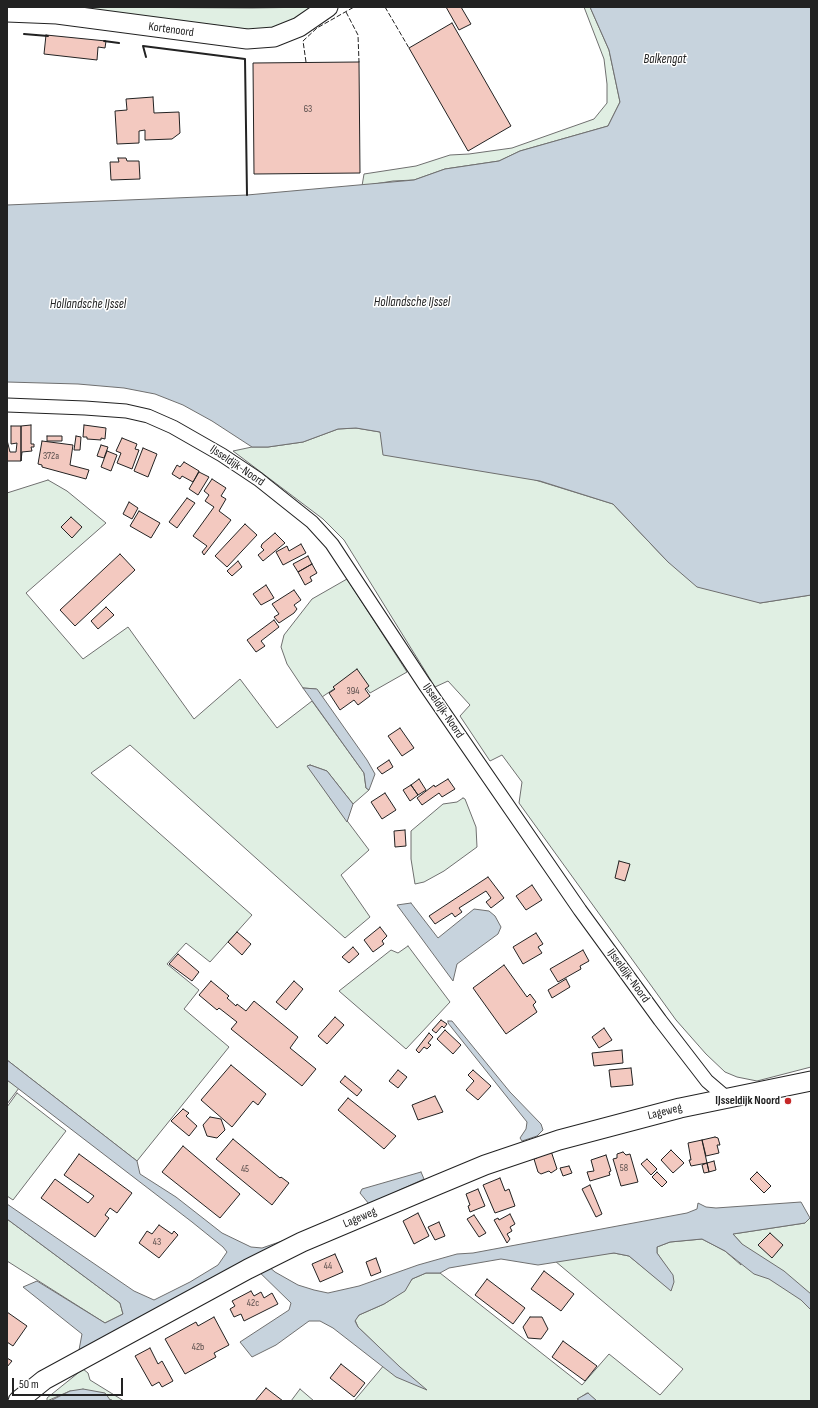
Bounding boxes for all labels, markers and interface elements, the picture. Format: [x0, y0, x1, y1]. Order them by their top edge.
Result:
street label: Kortenoord [147, 20, 195, 40]
water label: Balkengat [644, 52, 686, 68]
house number: 63 [304, 103, 312, 115]
water label: Hollandsche IJssel [374, 295, 450, 311]
water label: Hollandsche IJssel [50, 297, 126, 313]
street label: IJsseldijk-Noord [207, 442, 267, 490]
house number: 372a [43, 450, 59, 462]
street label: IJsseldijk-Noord [419, 681, 467, 741]
house number: 394 [347, 685, 359, 697]
street label: IJsseldijk-Noord [604, 946, 652, 1006]
place label: IJsseldijk Noord [715, 1094, 780, 1108]
marker: IJsseldijk Noord [783, 1096, 793, 1106]
street label: Lageweg [646, 1101, 684, 1123]
house number: 58 [620, 1162, 628, 1174]
house number: 45 [241, 1163, 249, 1175]
street label: Lageweg [341, 1205, 379, 1231]
house number: 43 [153, 1236, 161, 1248]
house number: 44 [324, 1260, 332, 1272]
house number: 42c [247, 1297, 259, 1309]
house number: 42b [192, 1341, 204, 1353]
scale bar [14, 1370, 125, 1396]
text: 50 m [19, 1377, 39, 1392]

